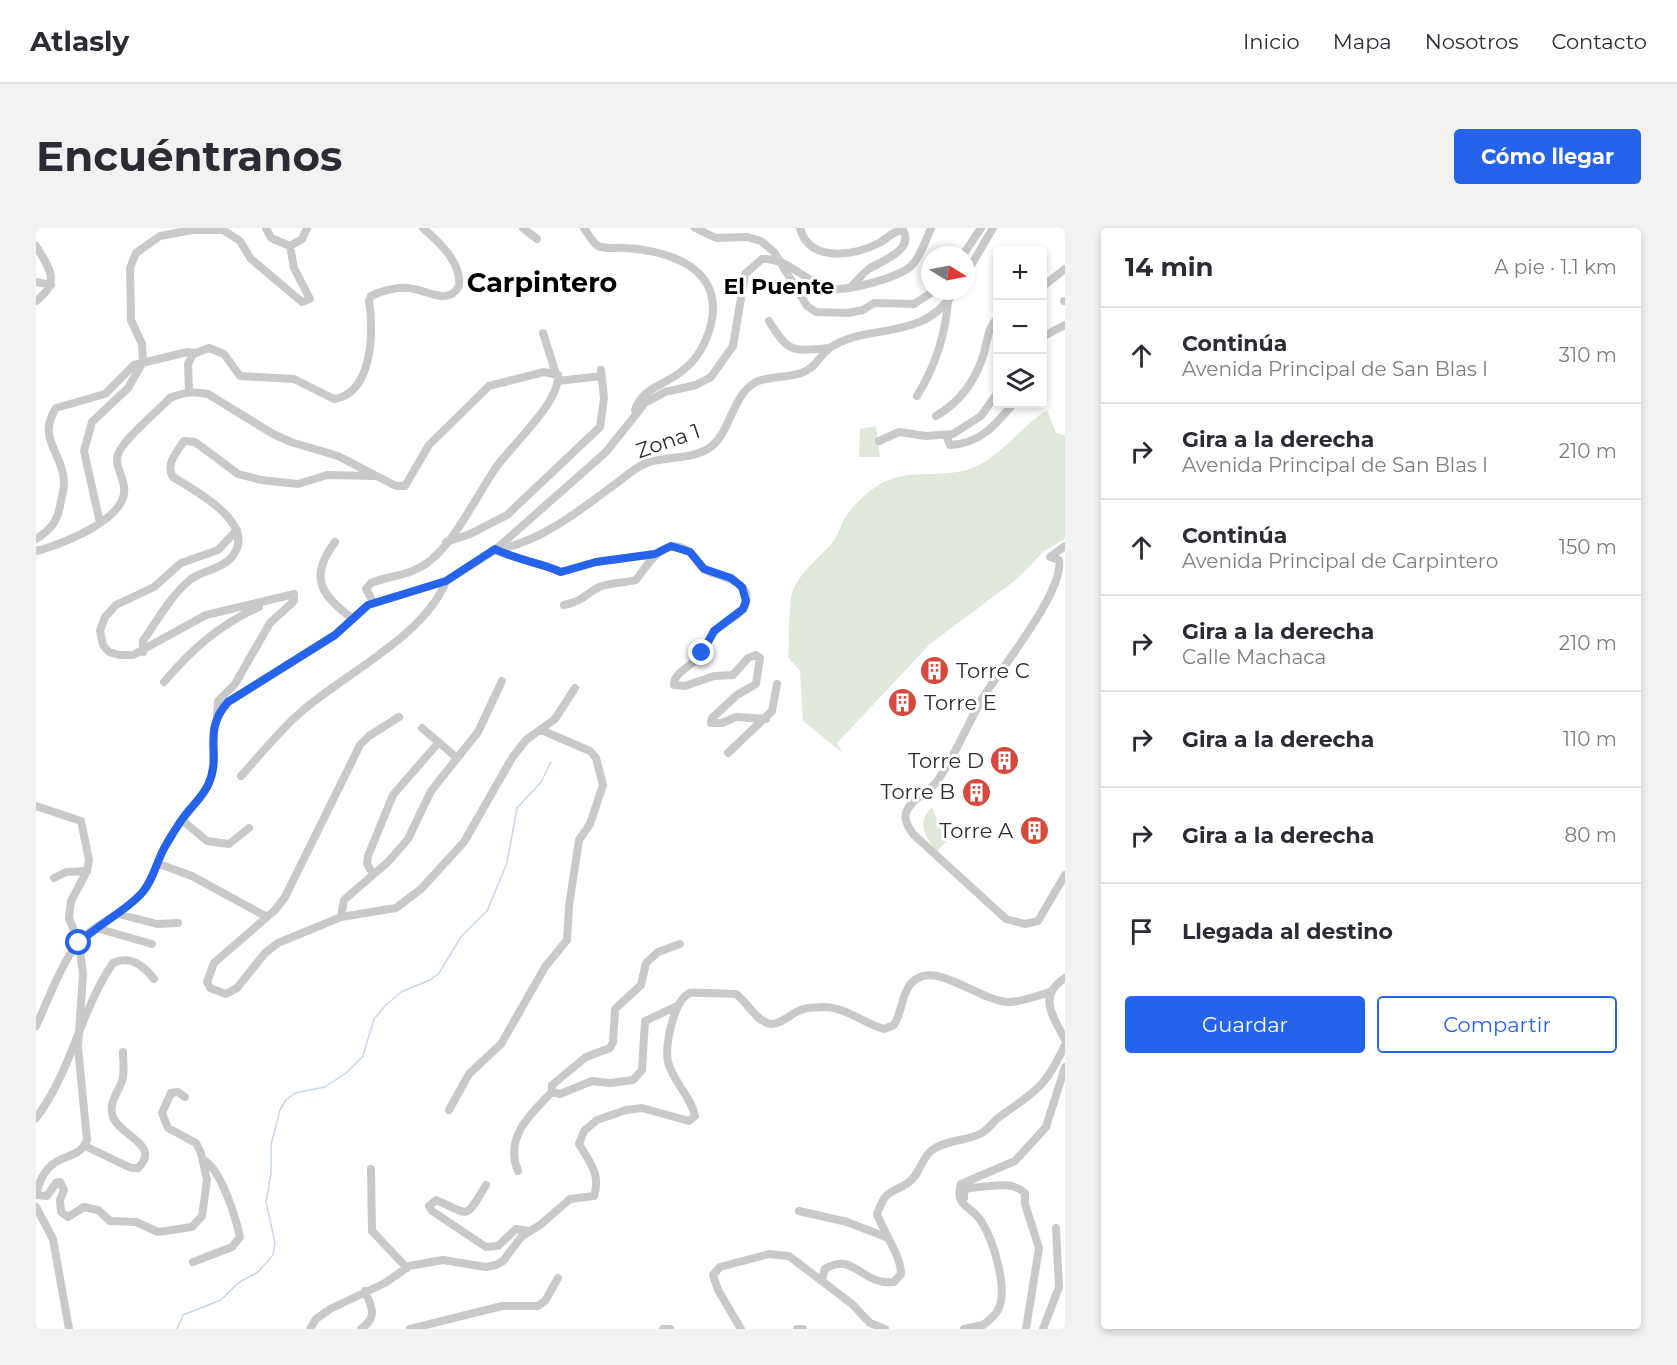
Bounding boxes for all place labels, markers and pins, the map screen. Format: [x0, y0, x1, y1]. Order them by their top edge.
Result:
building icon: Torre C [919, 655, 951, 687]
place label: Torre C [956, 658, 1030, 683]
building icon: Torre E [887, 687, 919, 719]
place label: Torre E [924, 690, 997, 715]
building icon: Torre D [989, 745, 1021, 777]
place label: Torre D [908, 748, 984, 773]
building icon: Torre B [960, 776, 992, 808]
place label: Torre B [881, 779, 955, 804]
building icon: Torre A [1018, 815, 1050, 847]
place label: Torre A [939, 818, 1014, 843]

